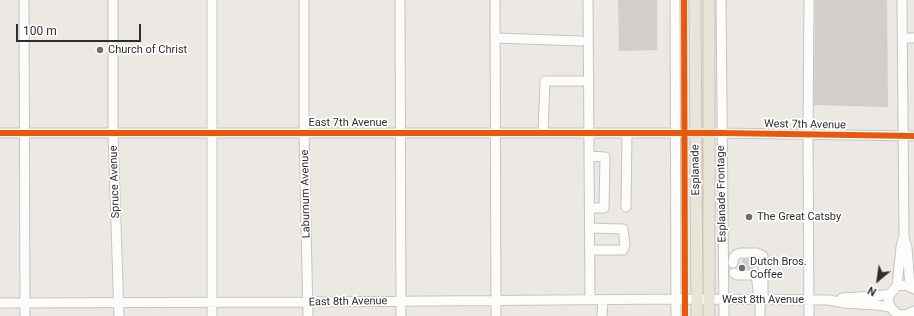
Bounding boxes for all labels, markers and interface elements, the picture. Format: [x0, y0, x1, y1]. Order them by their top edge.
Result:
scale bar [18, 16, 143, 42]
text: 100 m [23, 24, 57, 38]
place label: Church of Christ [108, 43, 187, 57]
marker: Church of Christ [95, 45, 105, 55]
street label: East 7th Avenue [309, 116, 387, 130]
street label: West 7th Avenue [764, 118, 846, 132]
street label: Esplanade [689, 144, 703, 196]
street label: Spruce Avenue [107, 145, 123, 219]
street label: Esplanade Frontage [715, 145, 729, 243]
street label: Laburnum Avenue [299, 150, 313, 238]
place label: The Great Catsby [757, 210, 841, 224]
marker: The Great Catsby [744, 212, 754, 222]
place label: Dutch Bros. Coffee [750, 255, 807, 281]
north arrow [858, 260, 898, 300]
marker: Dutch Bros. Coffee [737, 263, 747, 273]
text: N [865, 283, 878, 299]
street label: West 8th Avenue [722, 293, 804, 307]
street label: East 8th Avenue [309, 295, 387, 309]

